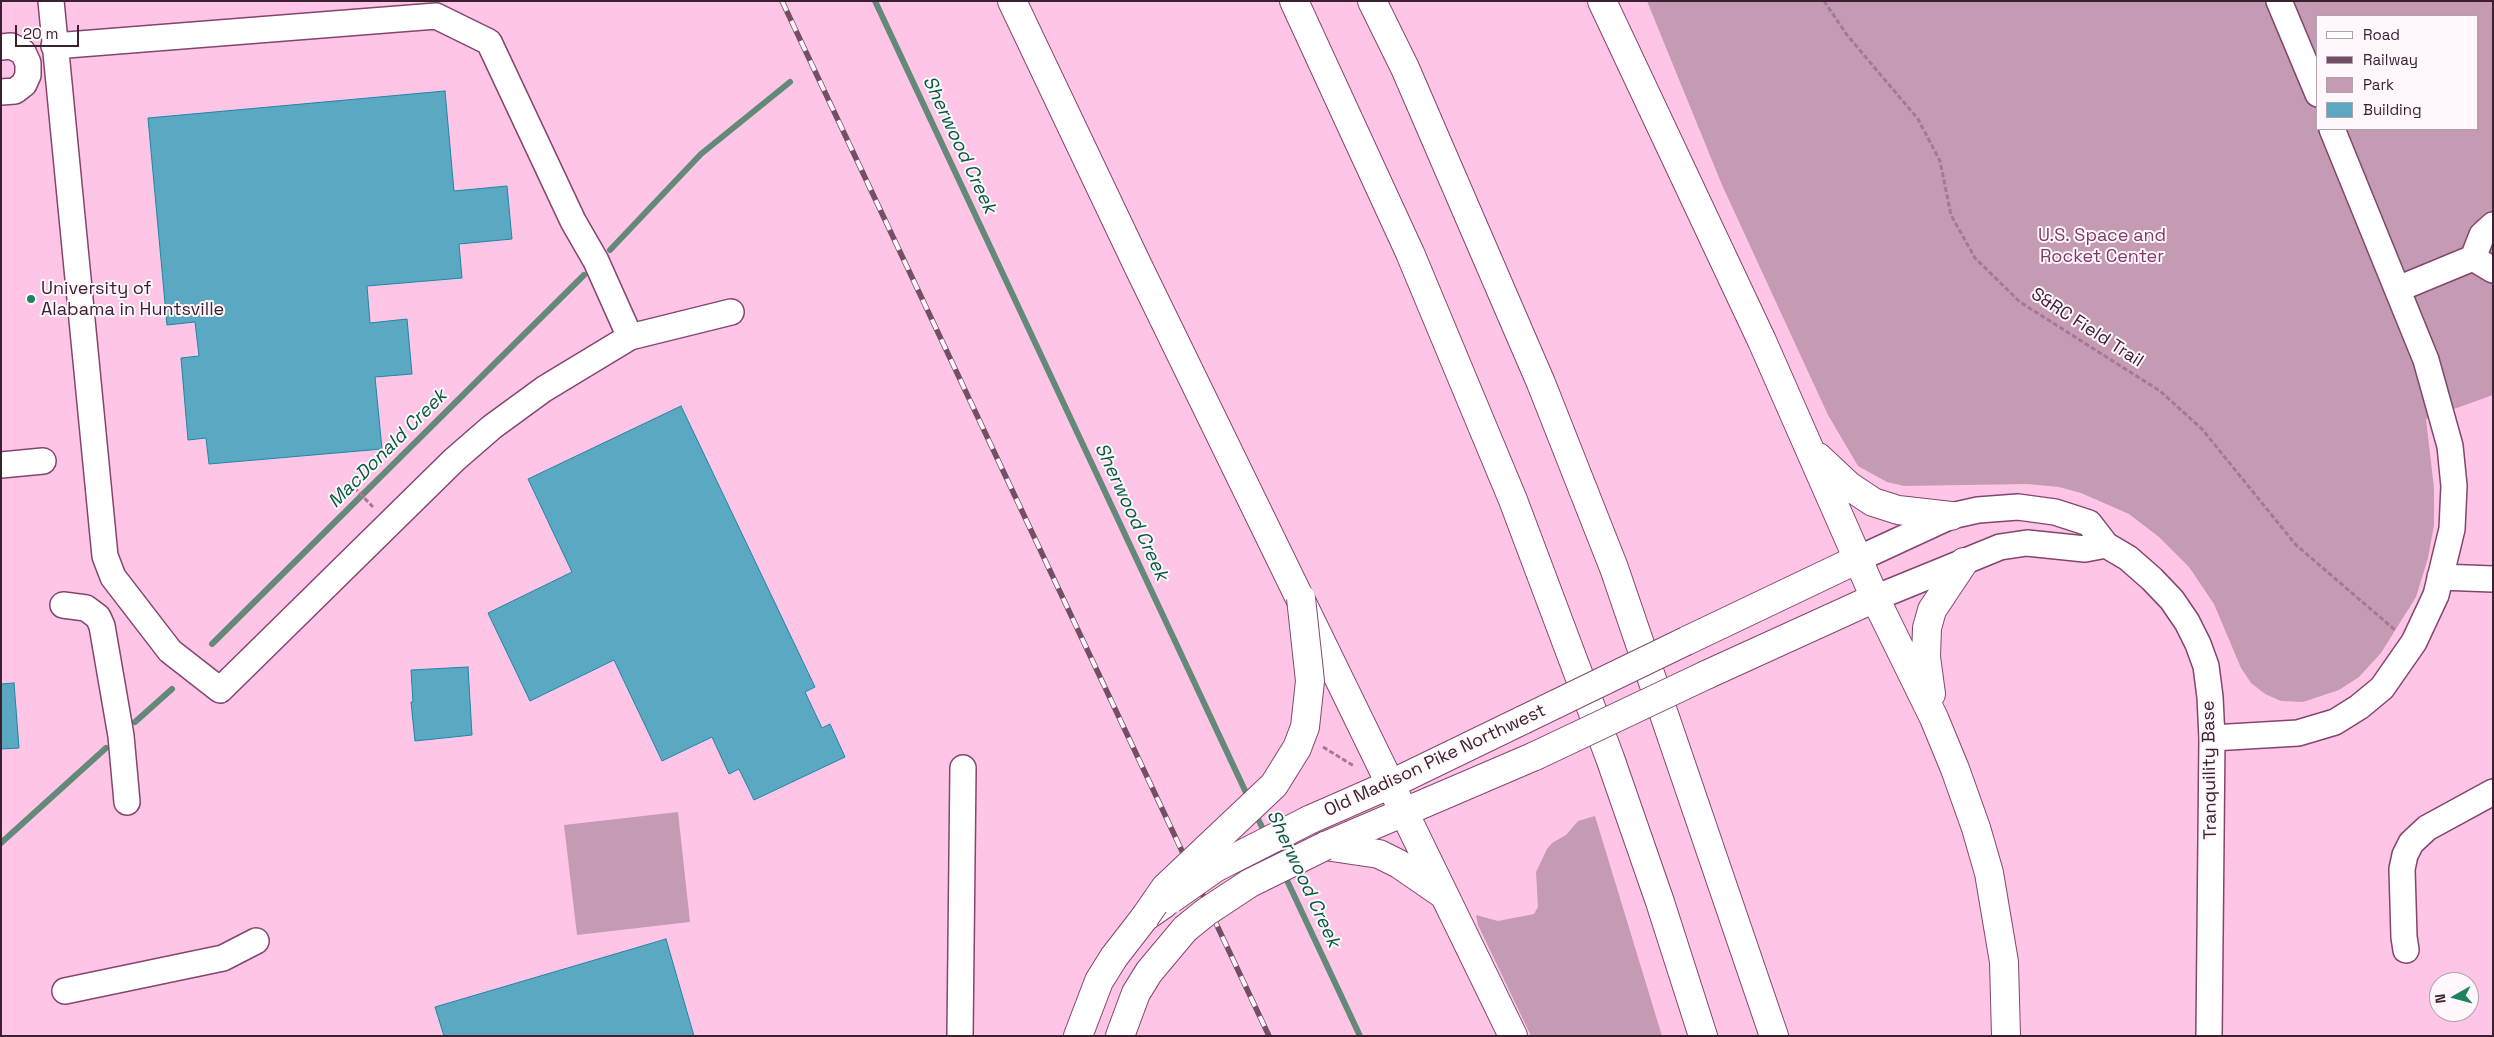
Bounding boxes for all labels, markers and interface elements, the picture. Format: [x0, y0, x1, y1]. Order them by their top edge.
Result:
scale bar [18, 15, 81, 47]
legend [2316, 15, 2479, 130]
text: 20 m [23, 24, 58, 43]
text: Road [2363, 25, 2400, 44]
text: Railway [2363, 50, 2418, 69]
water label: Sherwood Creek [917, 73, 1001, 217]
text: Park [2363, 75, 2394, 94]
text: Building [2363, 100, 2422, 119]
park label: U.S. Space and Rocket Center [2038, 225, 2166, 268]
place label: University of Alabama in Huntsville [41, 278, 224, 320]
street label: S&RC Field Trail [2027, 284, 2147, 372]
marker: University of Alabama in Huntsville [25, 293, 37, 305]
water label: MacDonald Creek [324, 385, 452, 513]
water label: Sherwood Creek [1089, 440, 1173, 584]
street label: Old Madison Pike Northwest [1321, 700, 1549, 822]
street label: Tranquility Base [2198, 700, 2222, 840]
water label: Sherwood Creek [1261, 807, 1345, 951]
north arrow [2429, 972, 2479, 1022]
text: N [2431, 993, 2450, 1004]

